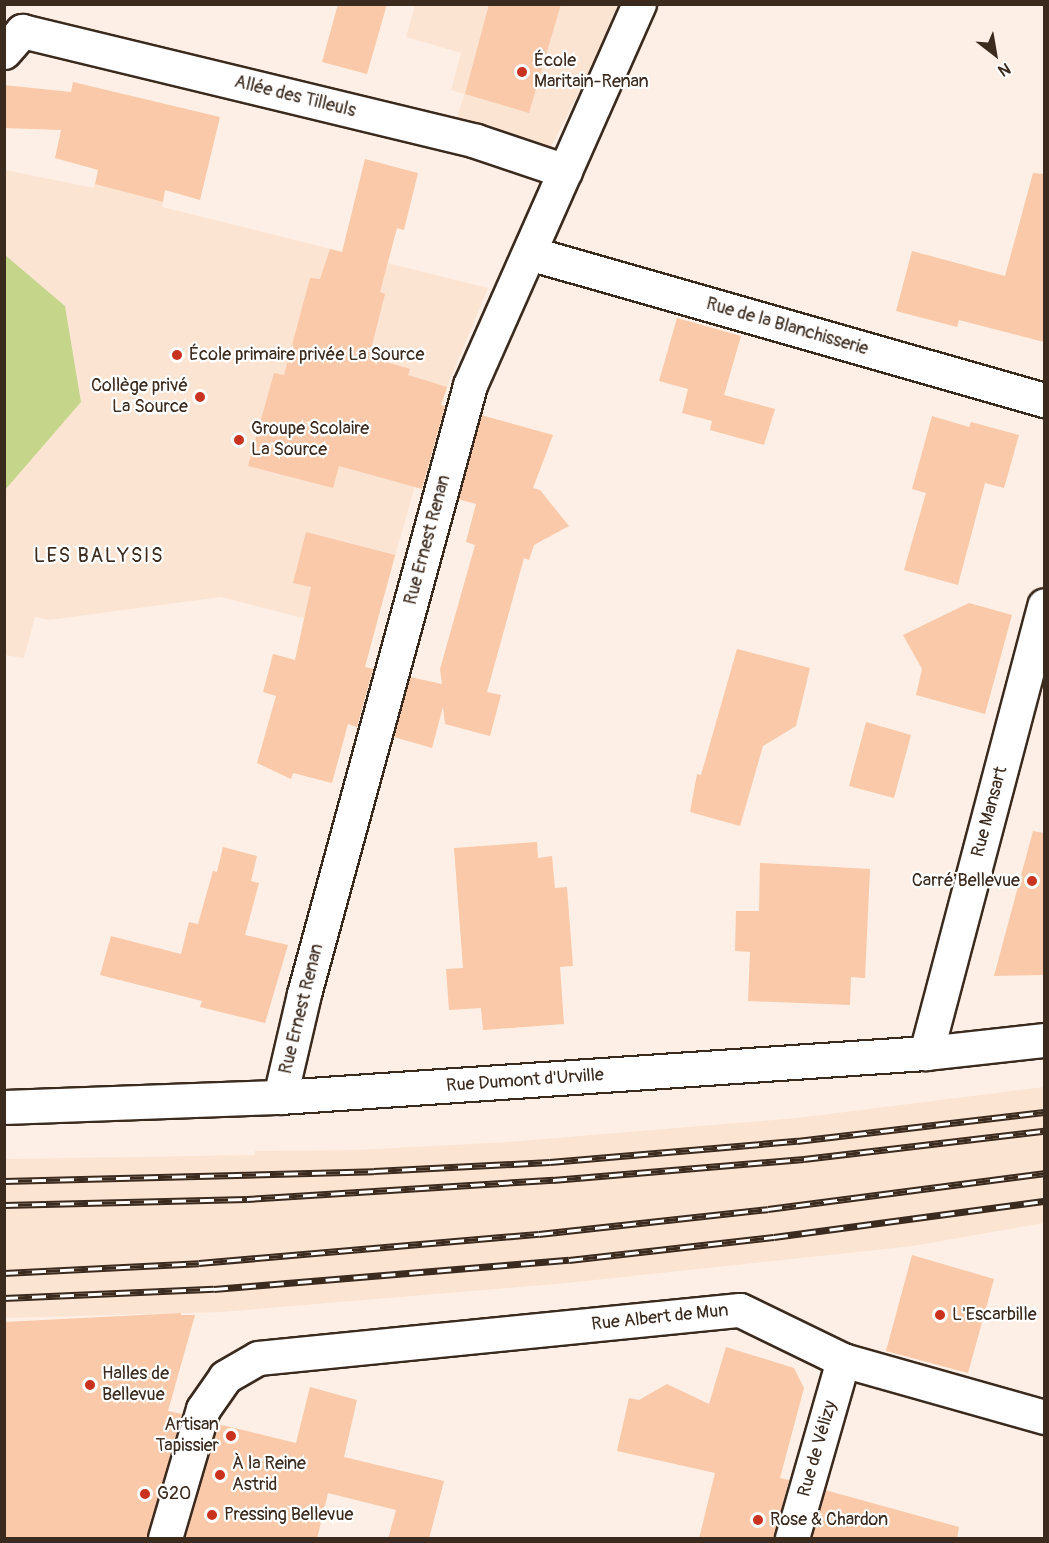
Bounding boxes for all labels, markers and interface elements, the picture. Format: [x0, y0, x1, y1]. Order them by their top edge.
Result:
north arrow [965, 24, 1025, 84]
place label: École Maritain-Renan [534, 51, 649, 94]
text: N [994, 58, 1014, 81]
marker: École Maritain-Renan [515, 65, 529, 79]
street label: Allée des Tilleuls [232, 71, 358, 123]
street label: Rue de la Blanchisserie [704, 294, 870, 360]
place label: École primaire privée La Source [189, 344, 424, 366]
marker: École primaire privée La Source [170, 348, 184, 362]
place label: Collège privé La Source [91, 376, 188, 418]
marker: Collège privé La Source [193, 390, 207, 404]
place label: Groupe Scolaire La Source [251, 419, 369, 462]
marker: Groupe Scolaire La Source [232, 433, 246, 447]
street label: Rue Ernest Renan [400, 473, 456, 607]
district label: LES BALYSIS [34, 543, 164, 567]
street label: Rue Mansart [968, 764, 1012, 860]
place label: Carré Bellevue [912, 870, 1020, 892]
marker: Carré Bellevue [1025, 874, 1039, 888]
street label: Rue Ernest Renan [275, 942, 329, 1076]
street label: Rue Dumont d'Urville [446, 1065, 604, 1097]
street label: Rue Albert de Mun [590, 1300, 730, 1336]
place label: L'Escarbille [952, 1304, 1037, 1326]
marker: L'Escarbille [933, 1308, 947, 1322]
place label: Halles de Bellevue [102, 1364, 169, 1406]
marker: Halles de Bellevue [83, 1378, 97, 1392]
street label: Rue de Vélizy [794, 1398, 842, 1500]
place label: Artisan Tapissier [155, 1415, 219, 1458]
marker: Artisan Tapissier [224, 1429, 238, 1443]
place label: À la Reine Astrid [232, 1454, 306, 1496]
marker: À la Reine Astrid [213, 1468, 227, 1482]
place label: G20 [157, 1483, 191, 1505]
marker: G20 [138, 1487, 152, 1501]
place label: Pressing Bellevue [224, 1504, 353, 1526]
marker: Pressing Bellevue [205, 1508, 219, 1522]
place label: Rose & Chardon [770, 1509, 888, 1531]
marker: Rose & Chardon [751, 1513, 765, 1527]

